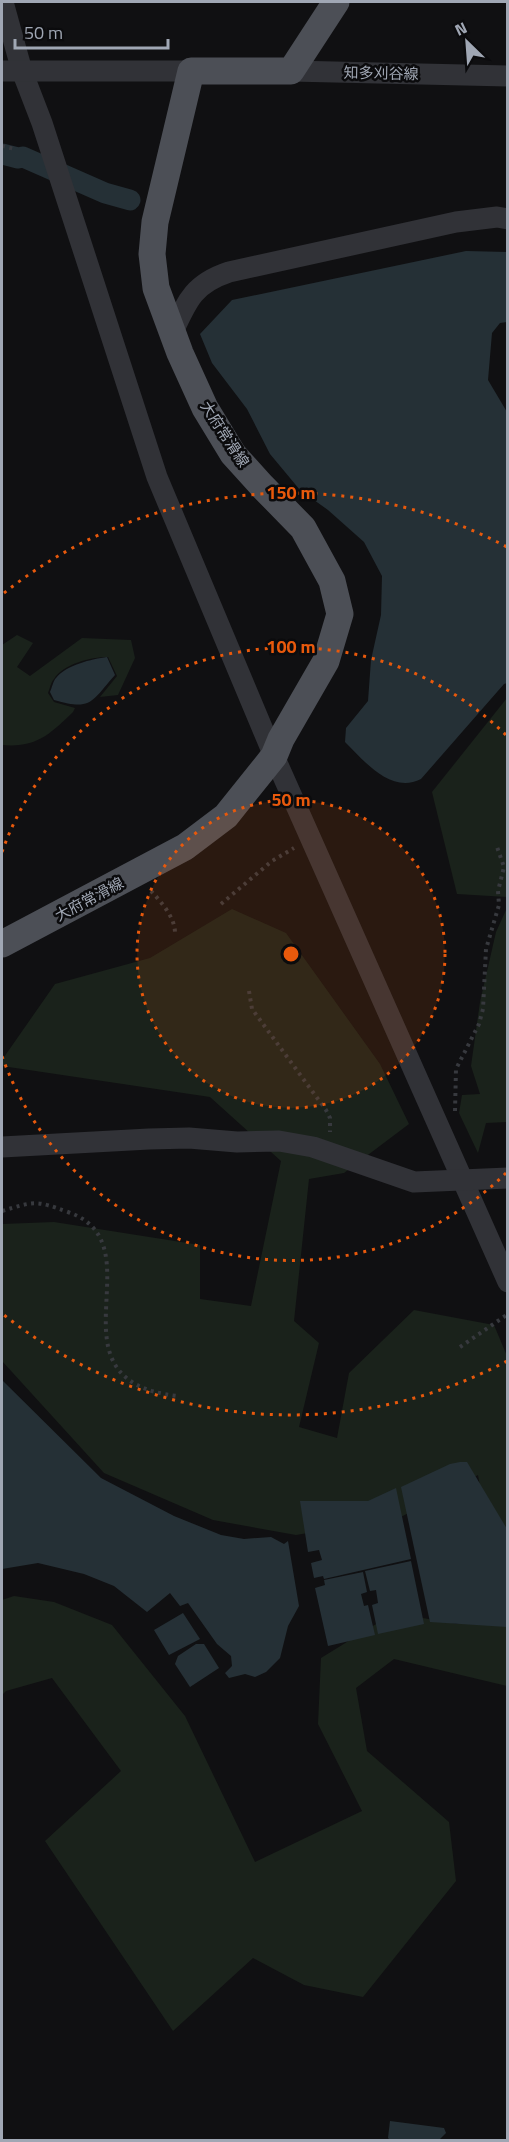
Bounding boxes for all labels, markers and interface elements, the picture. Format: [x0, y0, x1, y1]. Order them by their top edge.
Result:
scale bar [15, 12, 168, 50]
north arrow [437, 12, 497, 72]
text: N [451, 15, 471, 42]
text: 50 m [24, 19, 63, 46]
street label: 知多刈谷線 [343, 61, 419, 85]
street label: 大府常滑線 [195, 396, 255, 472]
text: 150 m [266, 479, 316, 506]
text: 100 m [266, 633, 316, 660]
text: 50 m [271, 786, 311, 813]
street label: 大府常滑線 [50, 871, 128, 927]
centre of rings [281, 944, 301, 964]

